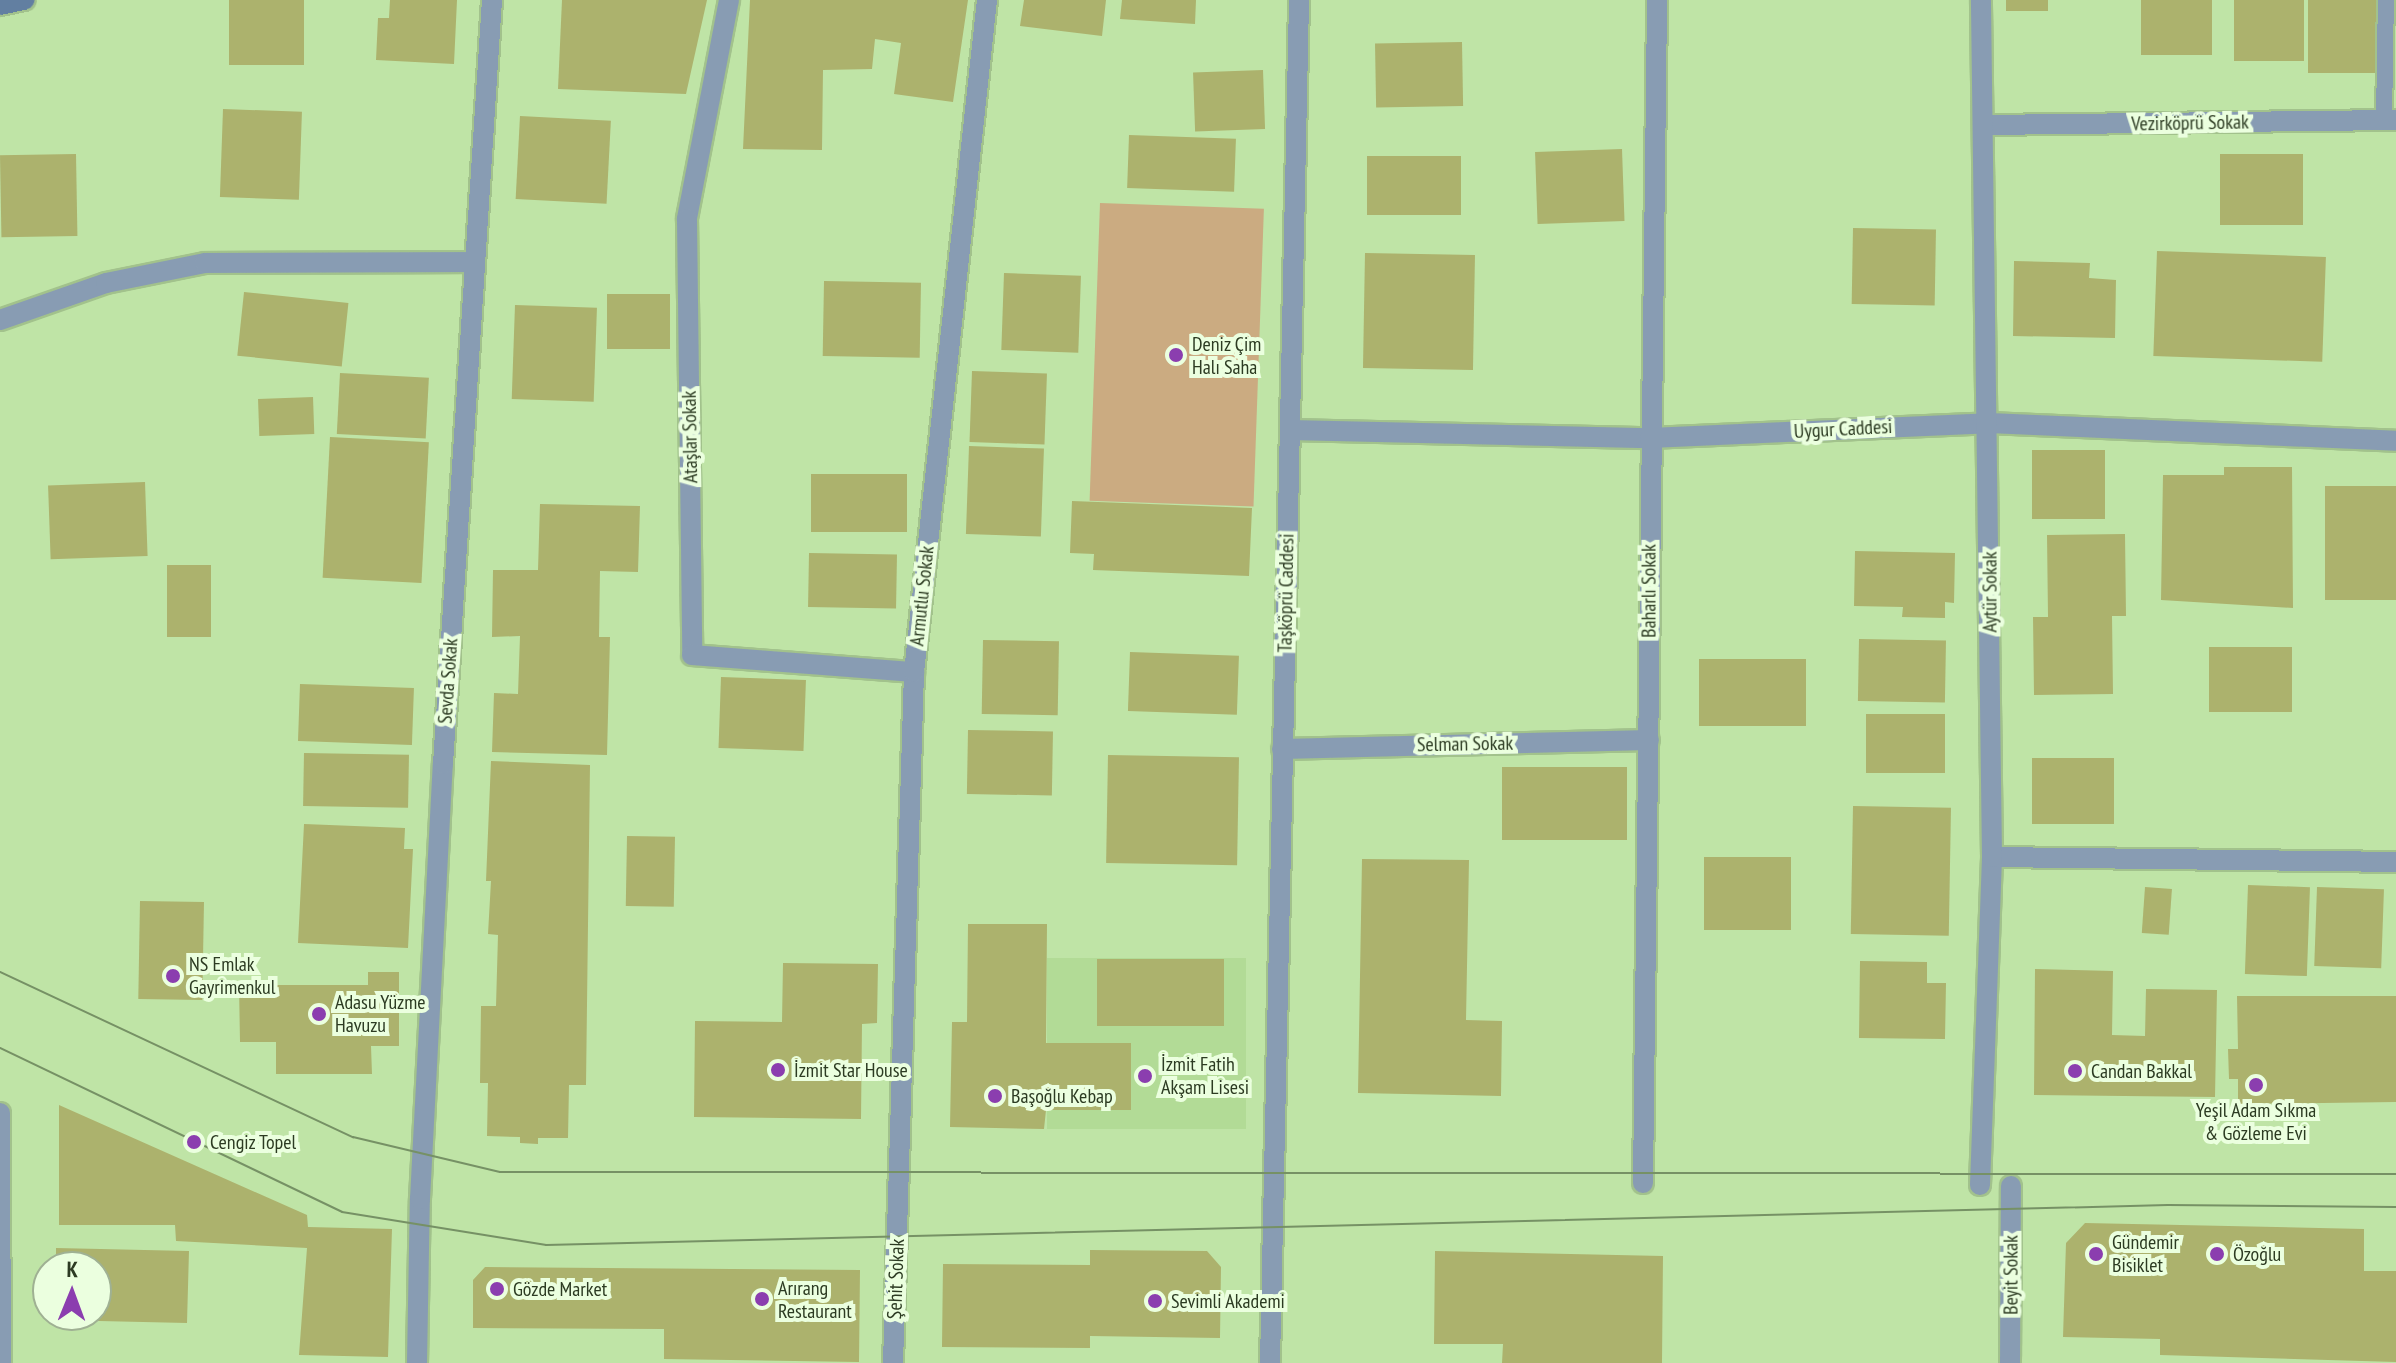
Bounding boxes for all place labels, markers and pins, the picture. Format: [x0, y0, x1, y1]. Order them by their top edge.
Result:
place label: Deniz Çim Halı Saha [1192, 332, 1262, 379]
marker: Deniz Çim Halı Saha [1167, 346, 1185, 364]
place label: NS Emlak Gayrimenkul [189, 952, 275, 999]
marker: NS Emlak Gayrimenkul [164, 967, 182, 985]
place label: Adasu Yüzme Havuzu [335, 990, 426, 1037]
marker: Adasu Yüzme Havuzu [310, 1005, 328, 1023]
place label: İzmit Fatih Akşam Lisesi [1161, 1052, 1249, 1099]
place label: İzmit Star House [794, 1058, 908, 1082]
place label: Candan Bakkal [2091, 1059, 2192, 1083]
marker: İzmit Star House [769, 1061, 787, 1079]
marker: Candan Bakkal [2066, 1062, 2084, 1080]
marker: İzmit Fatih Akşam Lisesi [1136, 1067, 1154, 1085]
marker: Yeşil Adam Sıkma & Gözleme Evi [2247, 1076, 2265, 1094]
place label: Başoğlu Kebap [1011, 1084, 1113, 1108]
marker: Başoğlu Kebap [986, 1087, 1004, 1105]
place label: Yeşil Adam Sıkma & Gözleme Evi [2196, 1098, 2316, 1145]
place label: Cengiz Topel [210, 1130, 297, 1154]
marker: Cengiz Topel [185, 1133, 203, 1151]
place label: Gündemir Bisiklet [2112, 1230, 2179, 1277]
place label: Özoğlu [2233, 1242, 2281, 1266]
marker: Gündemir Bisiklet [2087, 1245, 2105, 1263]
marker: Özoğlu [2208, 1245, 2226, 1263]
place label: Arırang Restaurant [778, 1276, 852, 1323]
place label: Gözde Market [513, 1277, 607, 1301]
marker: Gözde Market [488, 1280, 506, 1298]
place label: Sevimli Akademi [1171, 1289, 1285, 1313]
marker: Arırang Restaurant [753, 1290, 771, 1308]
marker: Sevimli Akademi [1146, 1292, 1164, 1310]

